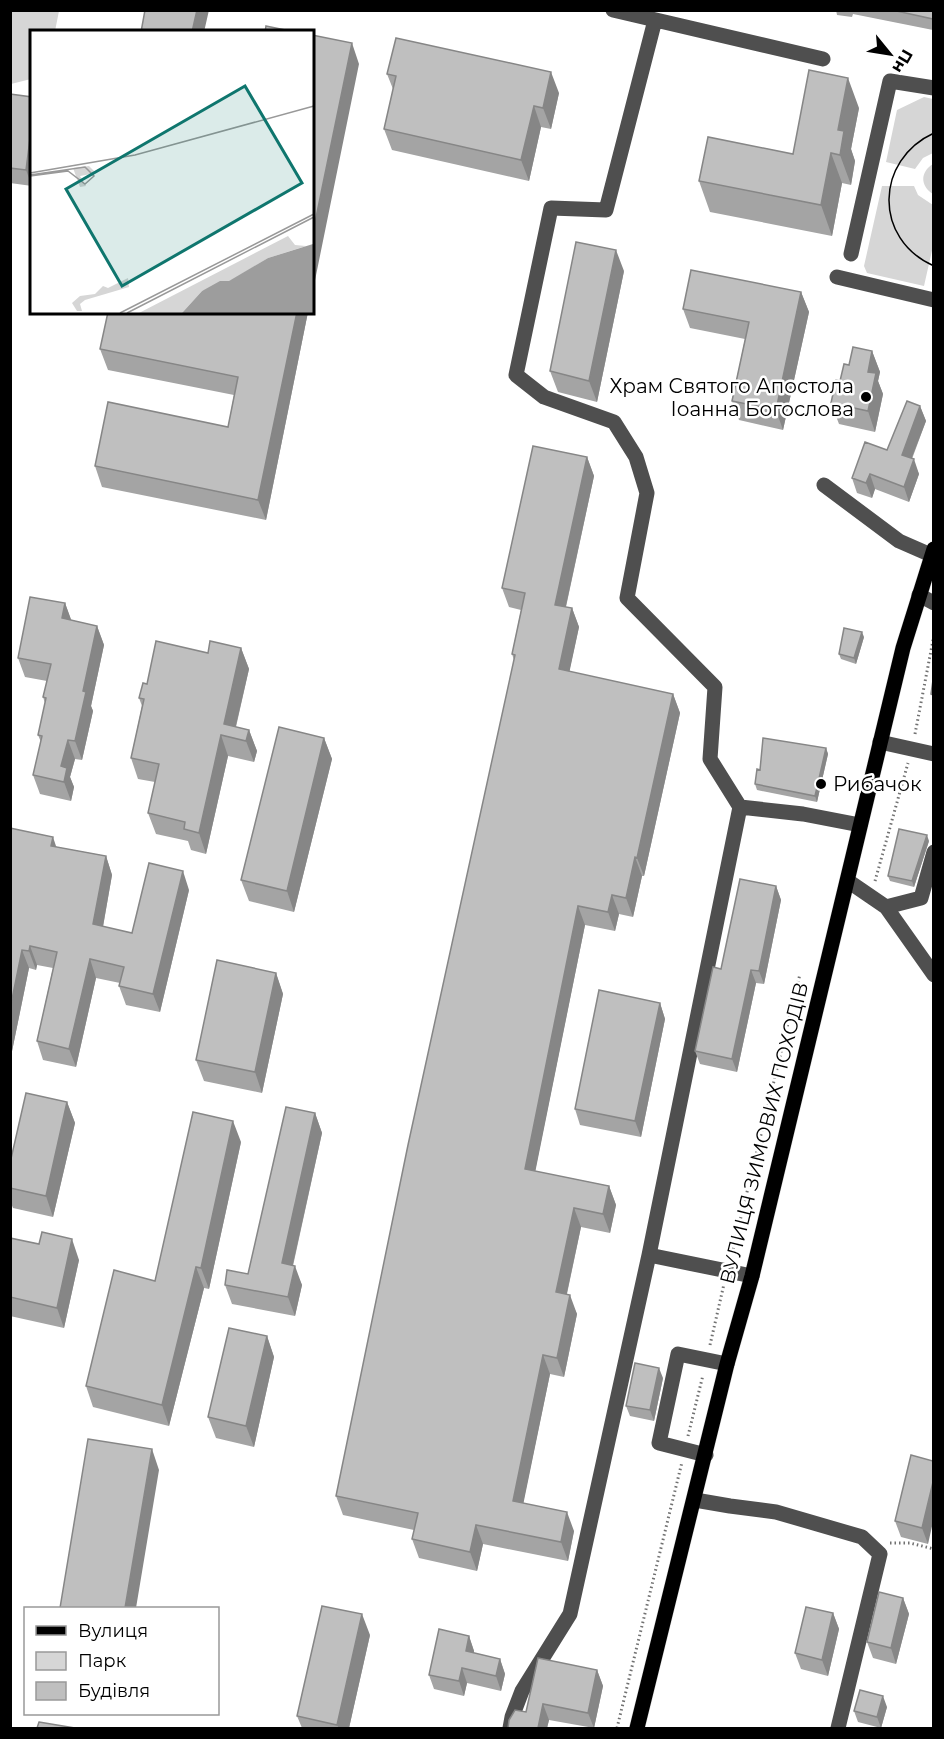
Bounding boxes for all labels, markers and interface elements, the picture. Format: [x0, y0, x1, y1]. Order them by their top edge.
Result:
north arrow [860, 24, 920, 84]
inset map [30, 30, 314, 314]
text: Пн [888, 46, 917, 76]
place label: Храм Святого Апостола Іоанна Богослова [609, 374, 854, 421]
marker: Храм Святого Апостола Іоанна Богослова [859, 390, 873, 404]
place label: Рибачок [833, 772, 922, 796]
marker: Рибачок [814, 777, 828, 791]
street label: ВУЛИЦЯ ЗИМОВИХ ПОХОДІВ [715, 980, 813, 1286]
legend [24, 1607, 219, 1715]
text: Вулиця [78, 1620, 148, 1642]
text: Парк [78, 1650, 127, 1672]
text: Будівля [78, 1680, 150, 1702]

